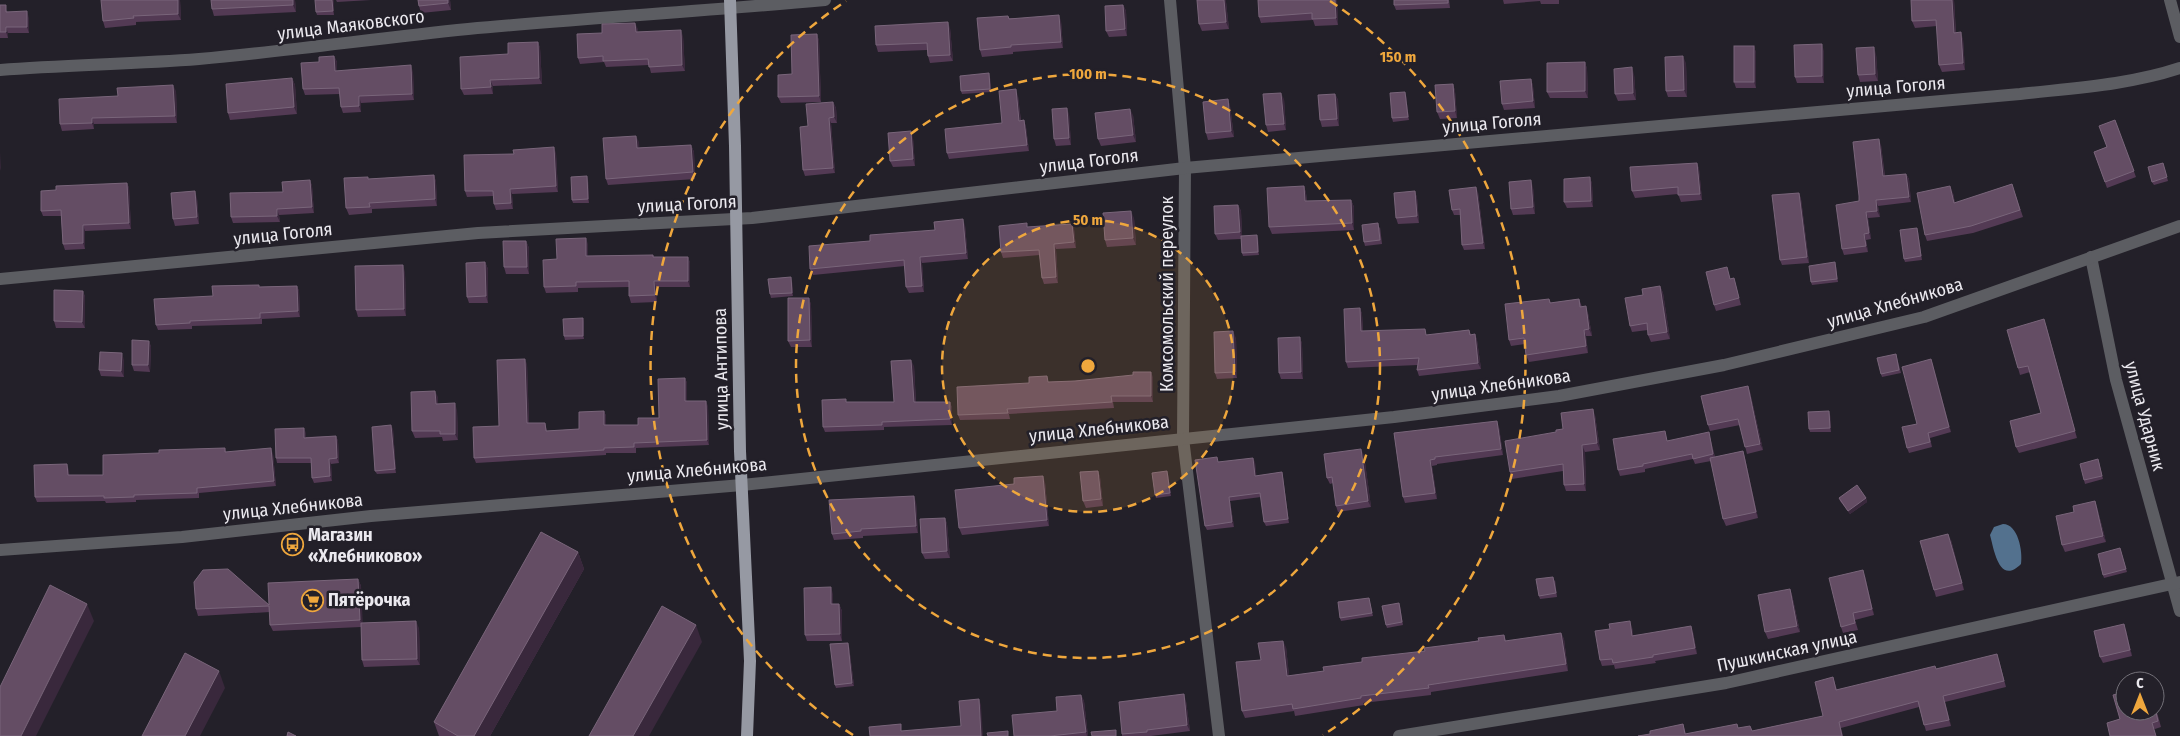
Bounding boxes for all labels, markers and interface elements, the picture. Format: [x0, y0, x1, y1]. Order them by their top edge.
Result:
street label: улица Маяковского [276, 5, 426, 45]
text: 150 m [1380, 48, 1416, 66]
text: 100 m [1069, 65, 1107, 83]
street label: улица Гоголя [1846, 72, 1946, 102]
street label: улица Гоголя [1442, 108, 1542, 138]
street label: улица Гоголя [1038, 144, 1140, 178]
street label: улица Гоголя [637, 190, 737, 218]
street label: Комсомольский переулок [1156, 195, 1178, 392]
text: 50 m [1073, 211, 1103, 229]
street label: улица Гоголя [232, 218, 334, 250]
street label: улица Хлебникова [1825, 273, 1966, 333]
street label: улица Антипова [709, 308, 733, 430]
centre of rings [1079, 357, 1097, 375]
street label: улица Ударник [2120, 359, 2170, 474]
street label: улица Хлебникова [1430, 364, 1572, 406]
street label: улица Хлебникова [1028, 411, 1170, 447]
street label: улица Хлебникова [626, 453, 768, 487]
street label: улица Хлебникова [222, 489, 364, 525]
place label: Магазин «Хлебниково» [308, 524, 422, 567]
bus stop icon: Магазин «Хлебниково» [280, 533, 304, 557]
supermarket icon: Пятёрочка [300, 588, 324, 612]
place label: Пятёрочка [328, 589, 410, 611]
street label: Пушкинская улица [1715, 625, 1859, 677]
north arrow [2115, 671, 2165, 721]
text: С [2136, 675, 2144, 692]

